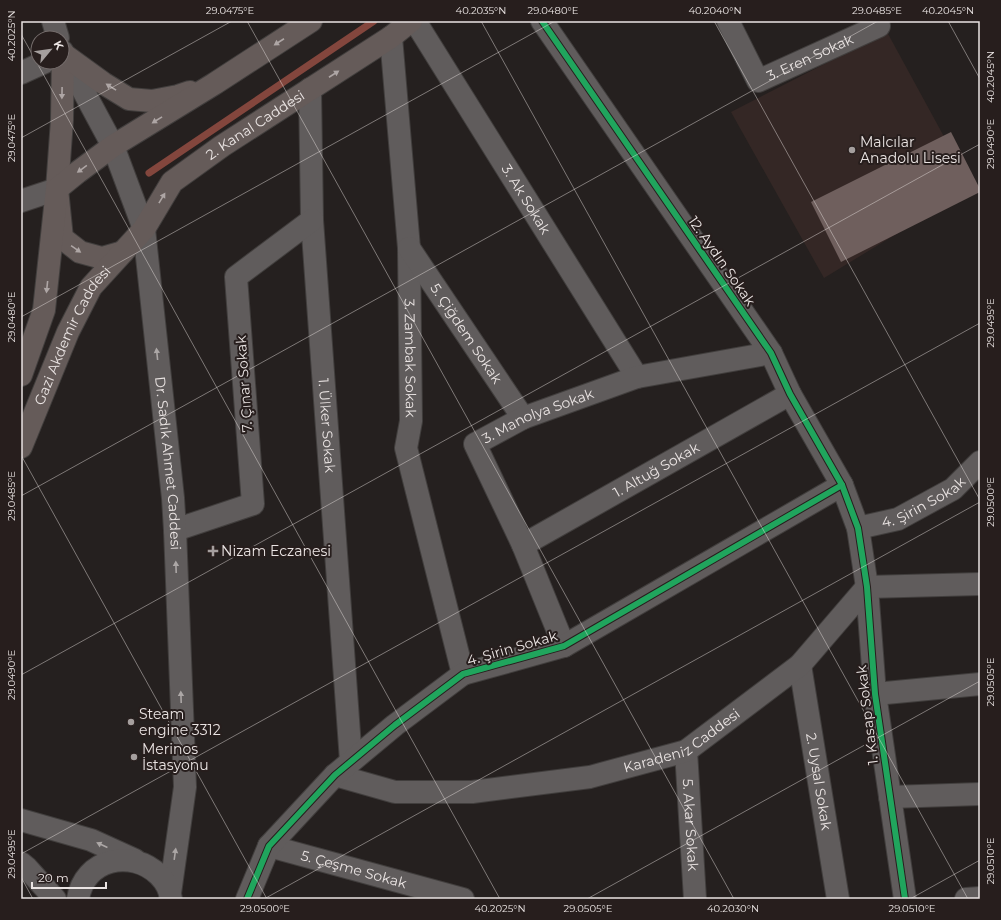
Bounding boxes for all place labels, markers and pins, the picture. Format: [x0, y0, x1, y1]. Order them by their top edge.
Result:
place label: Malcılar Anadolu Lisesi [860, 133, 961, 167]
marker: Malcılar Anadolu Lisesi [847, 145, 857, 155]
place label: Nizam Eczanesi [221, 542, 331, 560]
marker: Nizam Eczanesi [208, 546, 218, 556]
place label: Steam engine 3312 [139, 705, 221, 739]
marker: Steam engine 3312 [126, 717, 136, 727]
place label: Merinos İstasyonu [142, 740, 209, 774]
marker: Merinos İstasyonu [129, 752, 139, 762]

